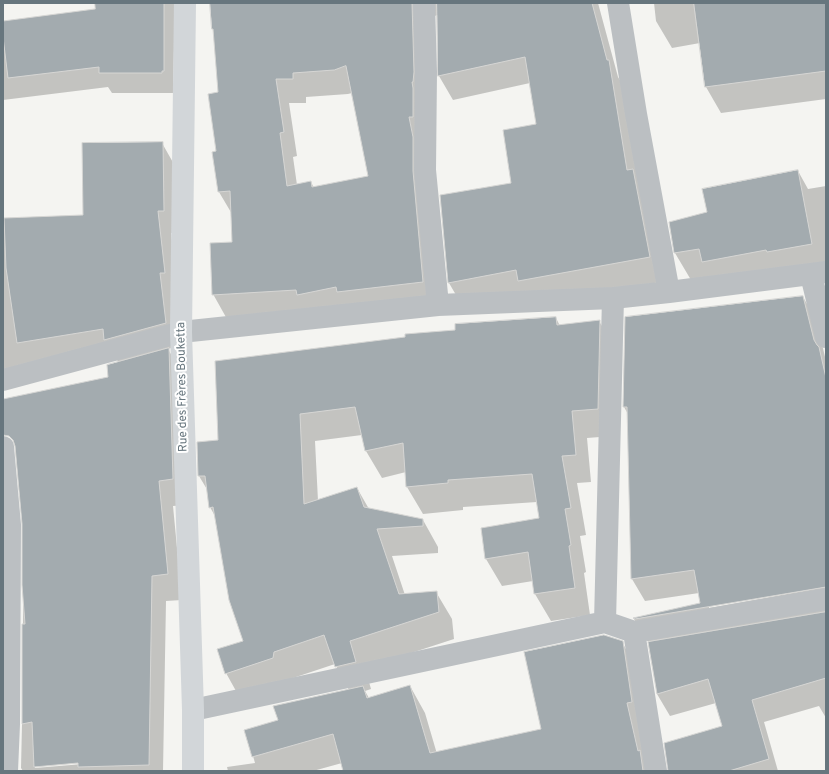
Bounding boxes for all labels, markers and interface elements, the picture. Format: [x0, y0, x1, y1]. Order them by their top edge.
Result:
street label: Rue des Frères Bouketta [175, 322, 191, 452]

